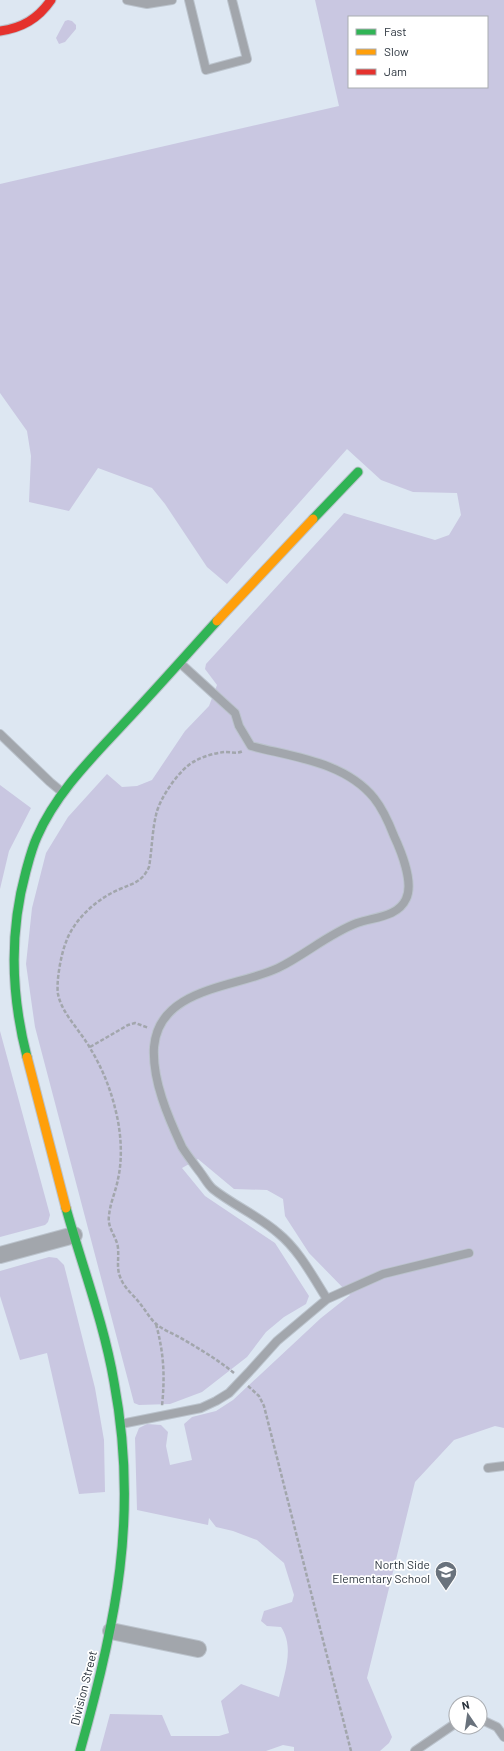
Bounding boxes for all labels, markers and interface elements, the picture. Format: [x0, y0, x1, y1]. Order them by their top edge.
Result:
legend [348, 16, 488, 88]
text: Fast [384, 24, 407, 38]
text: Slow [384, 44, 409, 58]
text: Jam [384, 64, 407, 78]
place label: North Side Elementary School [332, 1557, 430, 1585]
school or university icon: North Side Elementary School [433, 1559, 459, 1592]
street label: Division Street [67, 1649, 99, 1726]
north arrow [448, 1695, 488, 1735]
text: N [461, 1698, 471, 1712]

